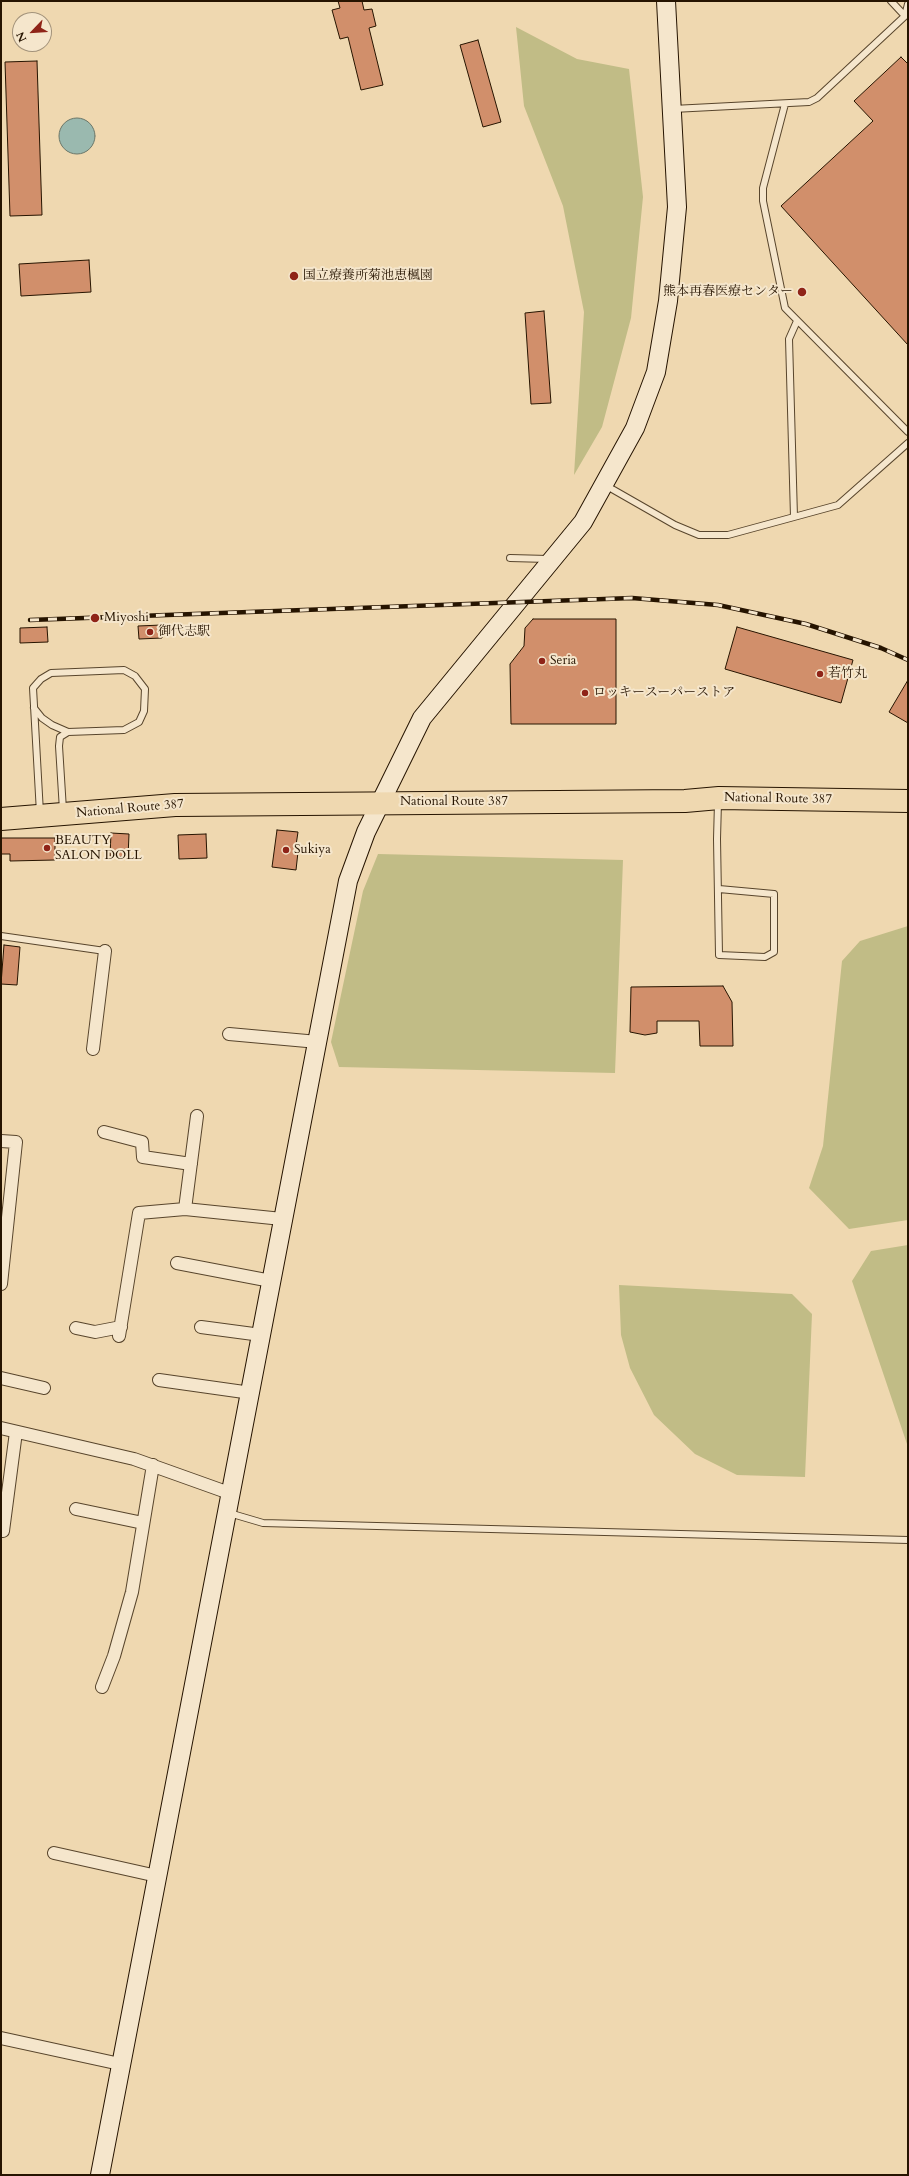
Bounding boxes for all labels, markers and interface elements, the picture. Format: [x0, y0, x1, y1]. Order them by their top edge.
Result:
north arrow [12, 12, 52, 52]
text: N [13, 29, 30, 44]
place label: 国立療養所菊池恵楓園 [303, 268, 433, 284]
marker: 国立療養所菊池恵楓園 [288, 270, 300, 282]
place label: 熊本再春医療センター [663, 284, 793, 300]
marker: 熊本再春医療センター [796, 286, 808, 298]
place label: Miyoshi [104, 610, 149, 626]
marker: Miyoshi [89, 612, 101, 624]
place label: 御代志駅 [158, 624, 210, 640]
marker: 御代志駅 [145, 627, 155, 637]
place label: Seria [550, 653, 576, 669]
marker: Seria [537, 656, 547, 666]
place label: 若竹丸 [828, 666, 867, 682]
marker: 若竹丸 [815, 669, 825, 679]
place label: ロッキースーパーストア [593, 685, 735, 701]
marker: ロッキースーパーストア [580, 688, 590, 698]
street label: National Route 387 [724, 790, 832, 808]
street label: National Route 387 [400, 794, 508, 810]
street label: National Route 387 [76, 797, 184, 821]
place label: BEAUTY SALON DOLL [55, 833, 142, 864]
place label: Sukiya [294, 842, 331, 858]
marker: BEAUTY SALON DOLL [42, 843, 52, 853]
marker: Sukiya [281, 845, 291, 855]

